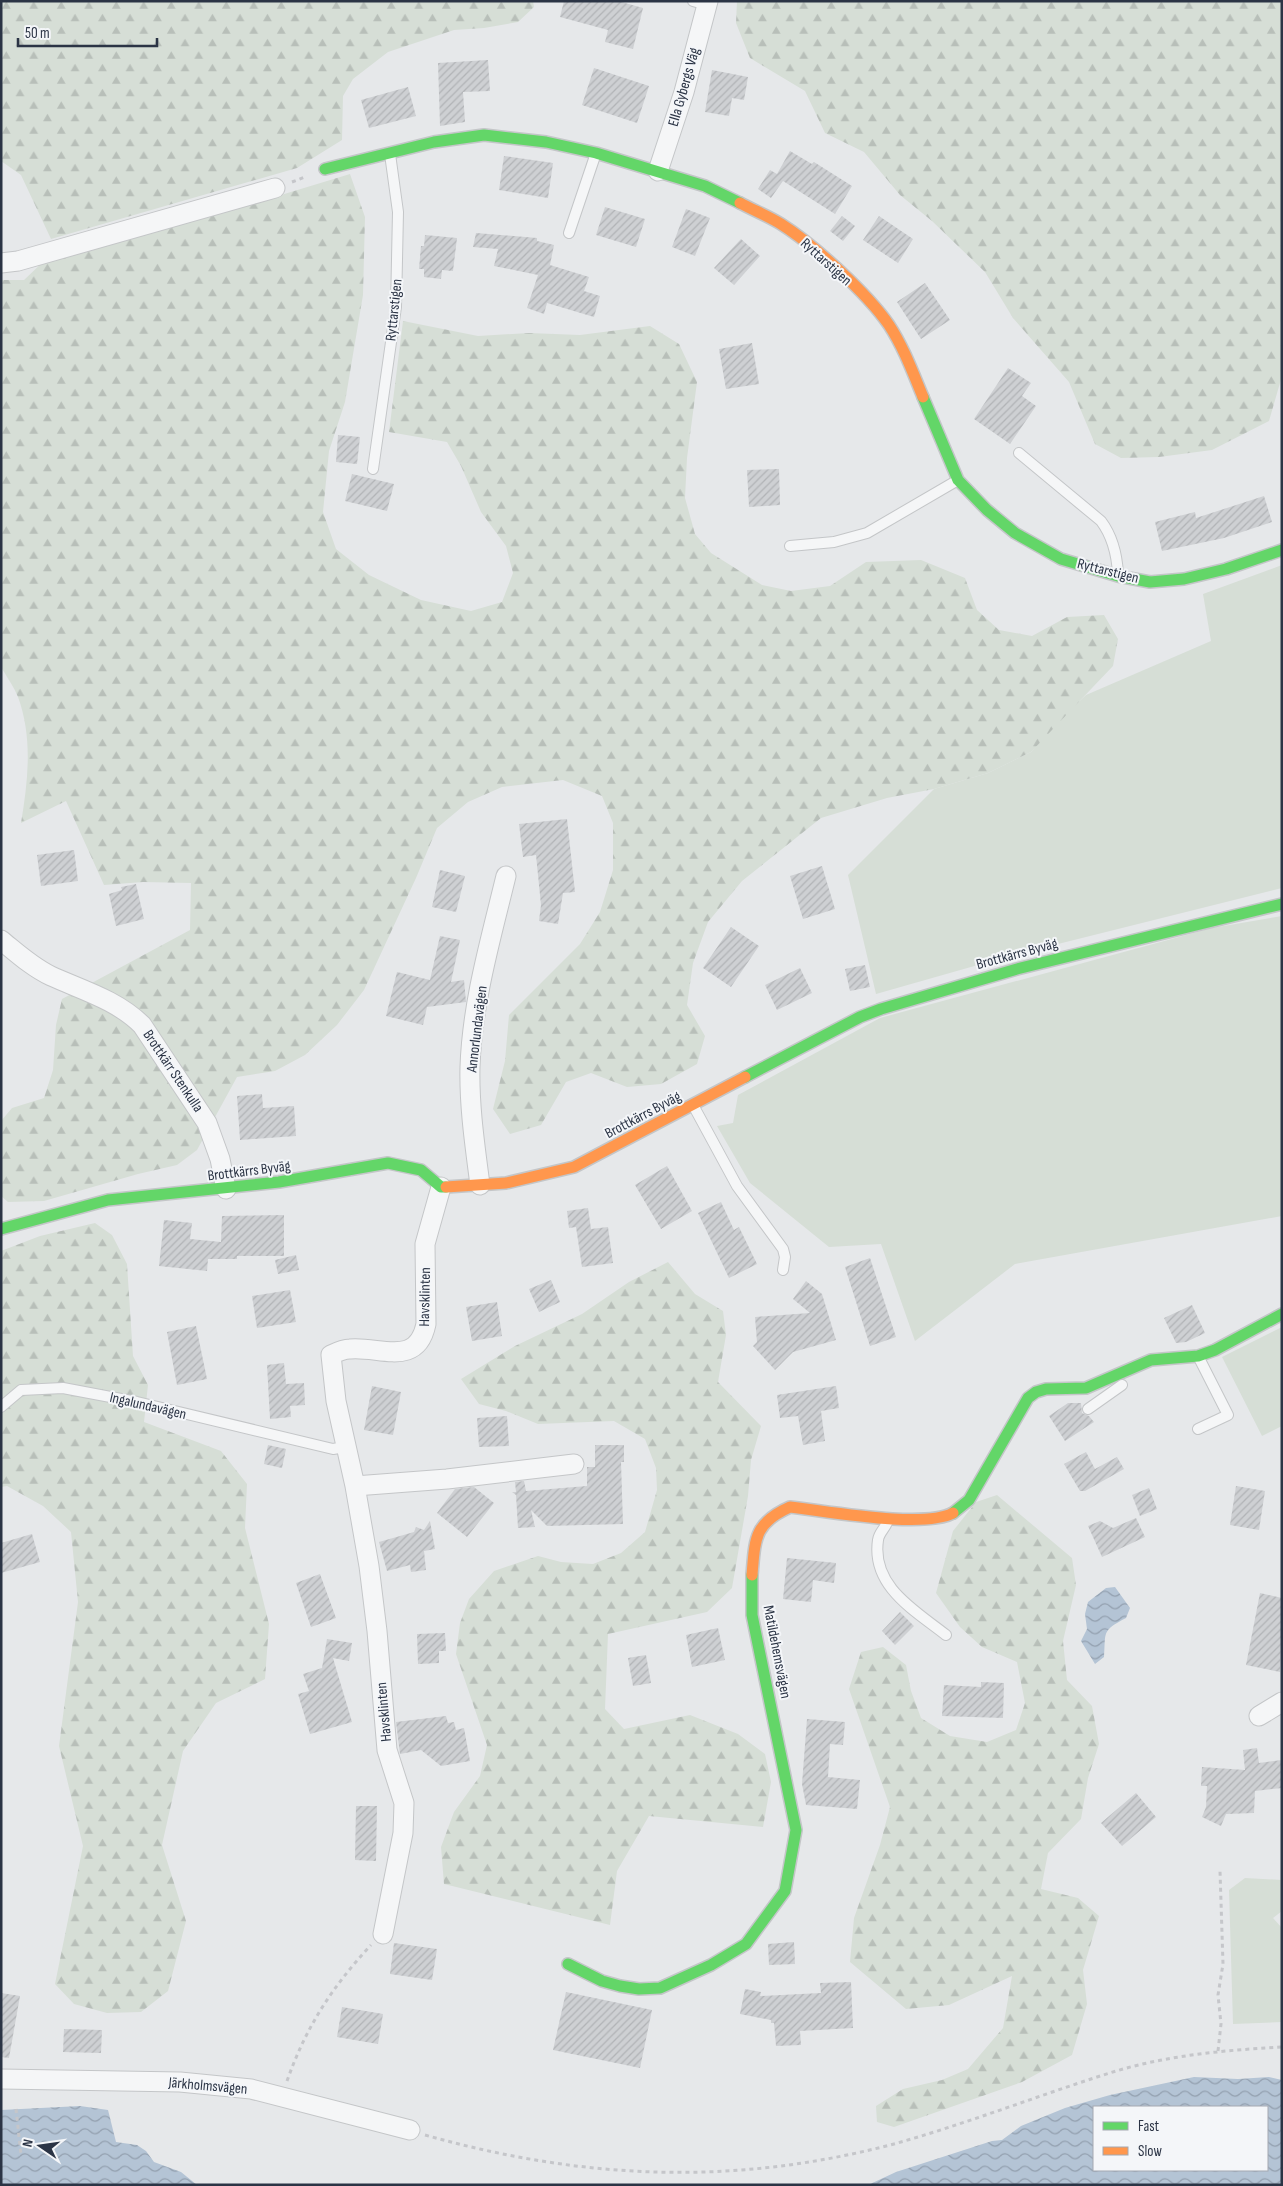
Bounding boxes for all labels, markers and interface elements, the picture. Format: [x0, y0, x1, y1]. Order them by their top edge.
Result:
scale bar [18, 15, 156, 47]
text: 50 m [25, 24, 50, 43]
street label: Ella Gybergs Väg [664, 45, 704, 129]
street label: Ryttarstigen [796, 234, 856, 290]
street label: Ryttarstigen [381, 278, 407, 342]
street label: Ryttarstigen [1075, 554, 1141, 588]
street label: Brottkärrs Byväg [974, 934, 1060, 974]
street label: Annorlundavägen [462, 985, 492, 1074]
street label: Brottkärr Stenkulla [138, 1026, 208, 1116]
street label: Brottkärrs Byväg [602, 1087, 684, 1143]
street label: Brottkärrs Byväg [206, 1156, 292, 1186]
street label: Havsklinten [415, 1267, 435, 1327]
street label: Ingalundavägen [108, 1388, 188, 1424]
street label: Matildehemsvägen [759, 1604, 795, 1700]
street label: Havsklinten [372, 1682, 396, 1742]
street label: Järkholmsvägen [167, 2073, 248, 2099]
legend [1093, 2106, 1268, 2171]
text: Fast [1138, 2117, 1160, 2136]
north arrow [15, 2121, 65, 2171]
text: N [19, 2138, 37, 2149]
text: Slow [1138, 2142, 1162, 2161]

